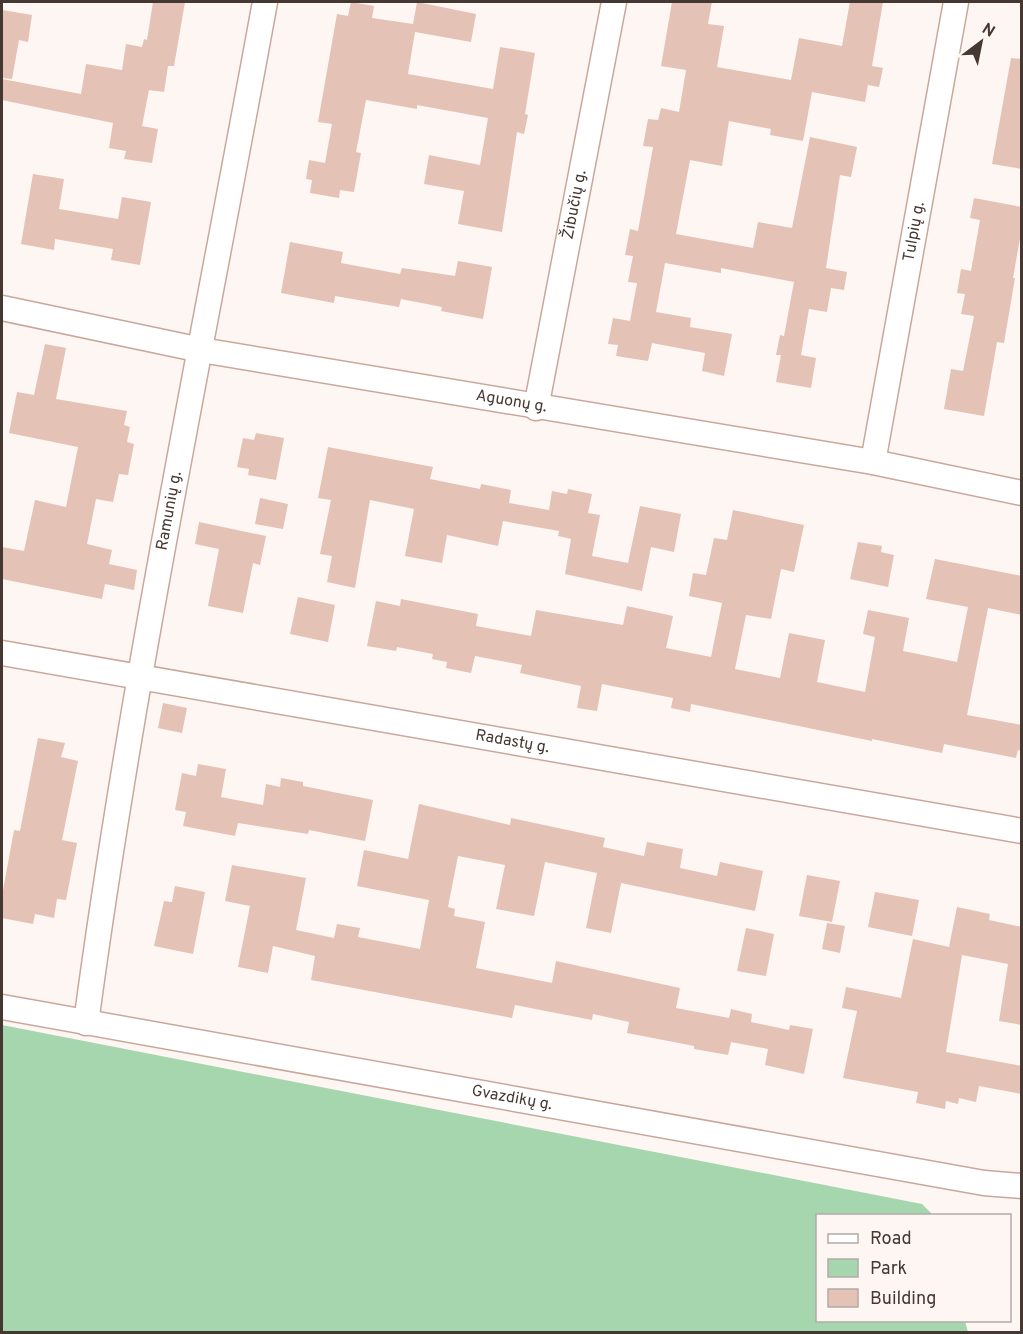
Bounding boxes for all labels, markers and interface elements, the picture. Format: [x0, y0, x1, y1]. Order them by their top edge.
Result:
north arrow [951, 12, 1011, 72]
text: N [978, 19, 998, 43]
street label: Žibučių g. [557, 168, 591, 241]
street label: Tulpių g. [899, 200, 930, 263]
street label: Aguonų g. [474, 386, 548, 417]
street label: Ramunių g. [153, 470, 187, 552]
street label: Radastų g. [474, 726, 551, 758]
street label: Gvazdikų g. [470, 1081, 554, 1115]
legend [816, 1214, 1011, 1322]
text: Road [870, 1228, 912, 1251]
text: Park [870, 1258, 907, 1281]
text: Building [870, 1288, 936, 1311]

